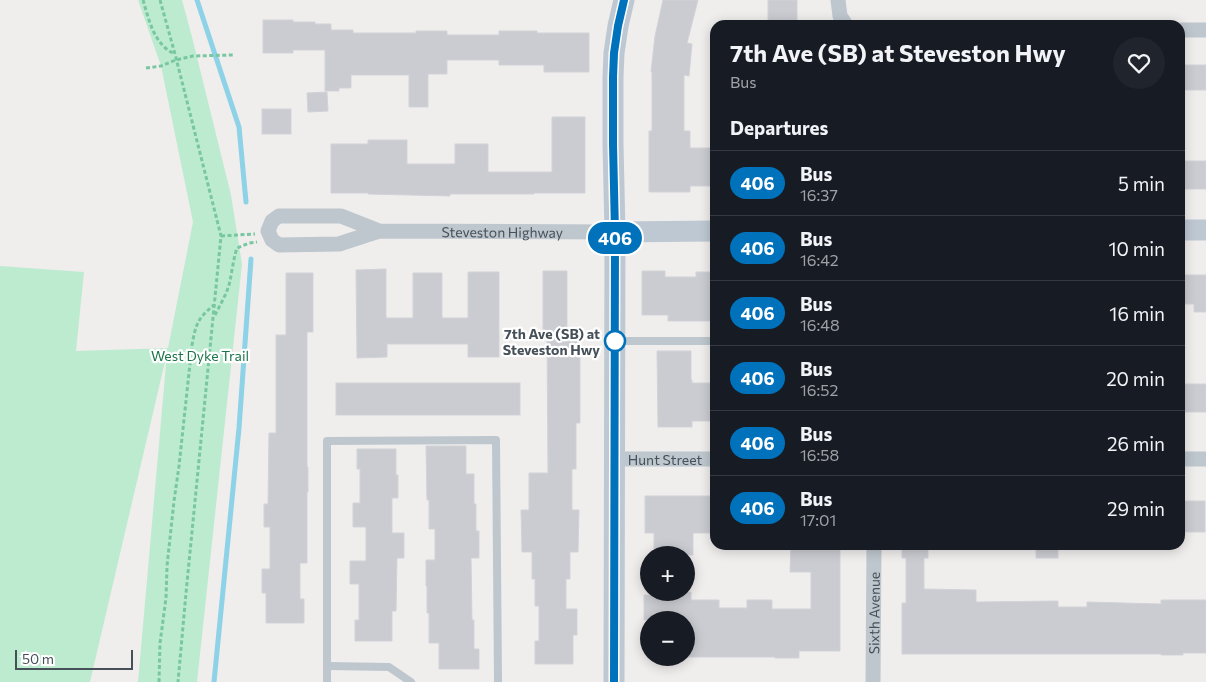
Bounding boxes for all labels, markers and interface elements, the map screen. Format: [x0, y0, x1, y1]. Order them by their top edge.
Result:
button: heart [1113, 37, 1165, 89]
text: 7th Ave (SB) at Steveston Hwy [730, 38, 1066, 67]
text: Bus [730, 72, 757, 91]
text: Departures [730, 116, 828, 139]
text: Bus [800, 162, 832, 185]
text: 406 [740, 172, 775, 194]
text: 5 min [1118, 172, 1165, 195]
text: 16:37 [800, 185, 838, 204]
line badge: 406 [586, 222, 644, 254]
street label: Steveston Highway [442, 223, 563, 240]
text: 406 [598, 227, 632, 249]
text: Bus [800, 227, 832, 250]
text: 406 [740, 237, 775, 259]
text: 10 min [1108, 237, 1165, 260]
text: 16:42 [800, 250, 839, 269]
text: Bus [800, 292, 832, 315]
text: 406 [740, 302, 775, 324]
text: 16 min [1109, 302, 1165, 325]
text: 16:48 [800, 315, 840, 334]
place label: 7th Ave (SB) at Steveston Hwy [503, 325, 600, 358]
marker: 7th Ave (SB) at Steveston Hwy [604, 330, 626, 352]
park label: West Dyke Trail [151, 347, 249, 364]
text: Bus [800, 357, 832, 380]
text: 406 [740, 367, 775, 389]
text: 20 min [1106, 367, 1165, 390]
text: 16:52 [800, 380, 838, 399]
text: Bus [800, 422, 832, 445]
text: 406 [740, 432, 775, 454]
text: 26 min [1107, 432, 1165, 455]
text: 16:58 [800, 445, 839, 464]
street label: Hunt Street [628, 451, 702, 468]
text: Bus [800, 487, 832, 510]
text: 406 [740, 497, 775, 519]
text: 29 min [1107, 497, 1165, 520]
text: 17:01 [800, 510, 836, 529]
map controls [640, 546, 695, 666]
button: + [640, 546, 695, 601]
street label: Sixth Avenue [865, 572, 882, 654]
button: − [640, 611, 695, 666]
scale bar [15, 647, 132, 670]
text: 50 m [22, 650, 54, 667]

